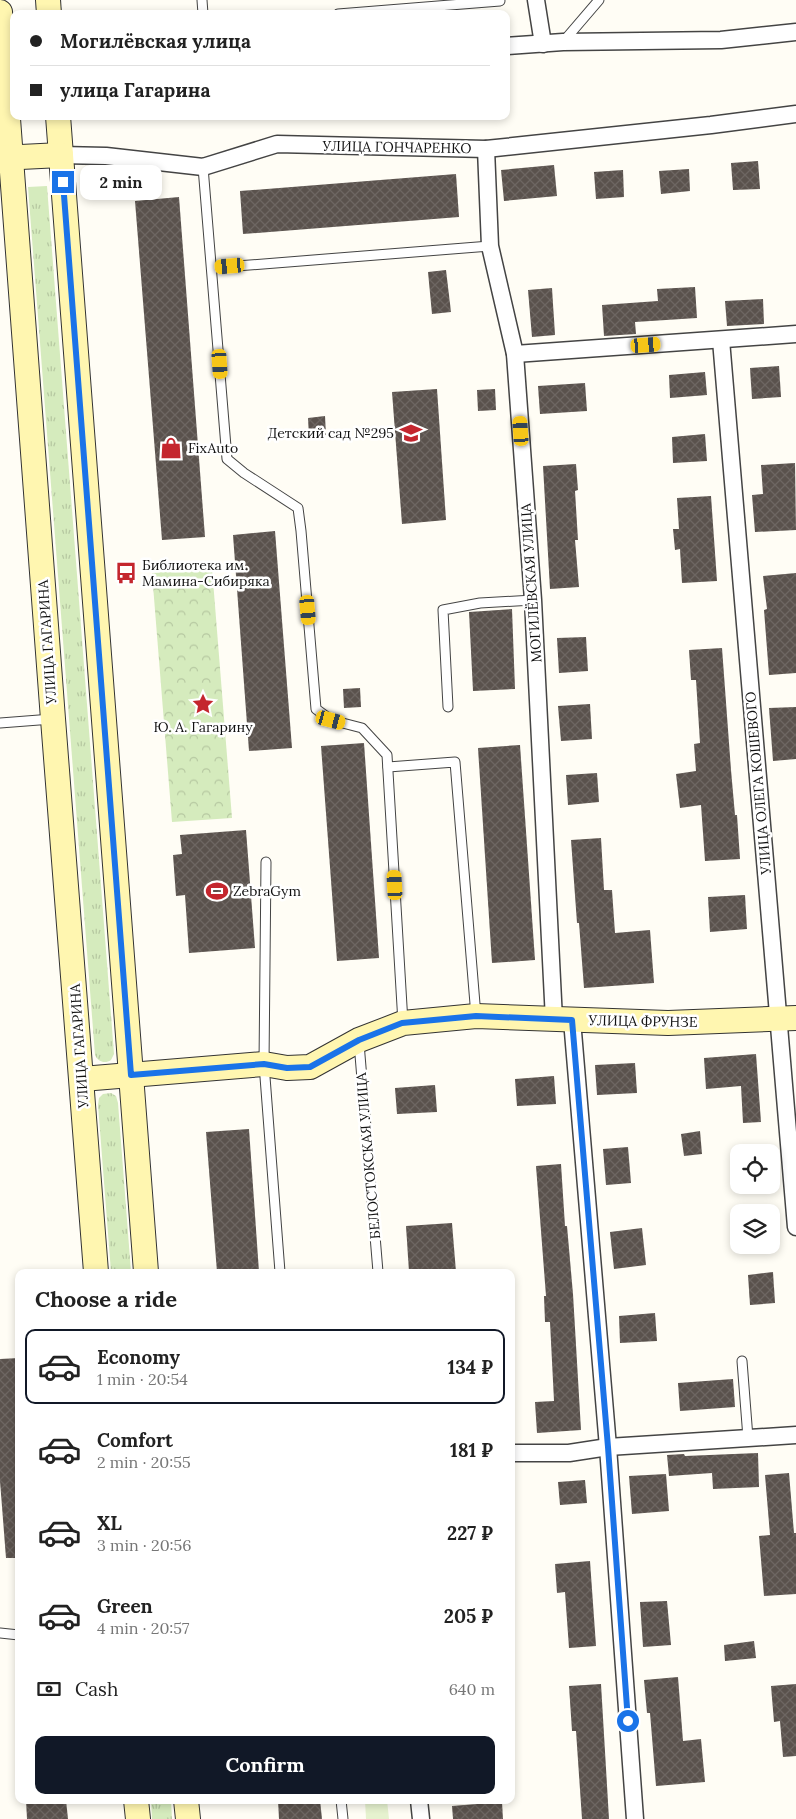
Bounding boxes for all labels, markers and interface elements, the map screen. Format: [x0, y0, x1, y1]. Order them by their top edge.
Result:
text: Могилёвская улица [60, 29, 251, 53]
text: улица Гагарина [60, 78, 210, 102]
street label: УЛИЦА ГОНЧАРЕНКО [321, 137, 472, 157]
callout: 2 min [80, 164, 163, 200]
route end [52, 171, 74, 193]
text: 2 min [100, 172, 142, 192]
car [214, 257, 245, 275]
car [630, 336, 661, 354]
car [211, 349, 228, 379]
car [512, 416, 529, 446]
school or university icon: Детский сад №295 [398, 420, 424, 446]
place label: Детский сад №295 [268, 424, 394, 442]
shop icon: FixAuto [158, 435, 184, 461]
place label: FixAuto [188, 439, 238, 457]
street label: МОГИЛЁВСКАЯ УЛИЦА [516, 502, 546, 663]
place label: Библиотека им. Мамина-Сибиряка [142, 556, 270, 590]
bus stop icon: Библиотека им. Мамина-Сибиряка [113, 560, 139, 586]
street label: УЛИЦА ГАГАРИНА [34, 579, 60, 706]
car [299, 594, 316, 626]
place icon: Ю. А. Гагарину [190, 691, 216, 717]
street label: УЛИЦА ОЛЕГА КОШЕВОГО [741, 691, 775, 876]
car [314, 709, 347, 731]
place label: Ю. А. Гагарину [153, 718, 253, 736]
car [386, 870, 403, 900]
sports icon: ZebraGym [204, 878, 230, 904]
place label: ZebraGym [233, 882, 301, 900]
street label: УЛИЦА ГАГАРИНА [66, 983, 92, 1110]
street label: УЛИЦА ФРУНЗЕ [587, 1011, 698, 1031]
street label: БЕЛОСТОКСКАЯ УЛИЦА [352, 1072, 384, 1240]
map controls [730, 1144, 780, 1254]
button: locate [730, 1144, 780, 1194]
button: layers [730, 1204, 780, 1254]
text: Choose a ride [35, 1285, 177, 1313]
icon: car [37, 1344, 82, 1389]
text: Economy [97, 1345, 180, 1369]
text: 134 ₽ [447, 1355, 493, 1379]
text: 1 min · 20:54 [97, 1369, 188, 1389]
icon: car [37, 1427, 82, 1472]
text: Comfort [97, 1428, 173, 1452]
text: 181 ₽ [450, 1438, 493, 1462]
text: 2 min · 20:55 [97, 1452, 191, 1472]
icon: car [37, 1510, 82, 1555]
text: XL [97, 1511, 122, 1535]
text: 227 ₽ [447, 1521, 493, 1545]
text: 3 min · 20:56 [97, 1535, 192, 1555]
icon: car [37, 1593, 82, 1638]
text: Green [97, 1594, 153, 1618]
text: 205 ₽ [444, 1604, 493, 1628]
text: 4 min · 20:57 [97, 1618, 189, 1638]
icon: cash [35, 1675, 63, 1703]
text: Cash [75, 1677, 118, 1701]
text: 640 m [449, 1679, 495, 1699]
route start [617, 1710, 639, 1732]
button: Confirm [35, 1736, 495, 1794]

